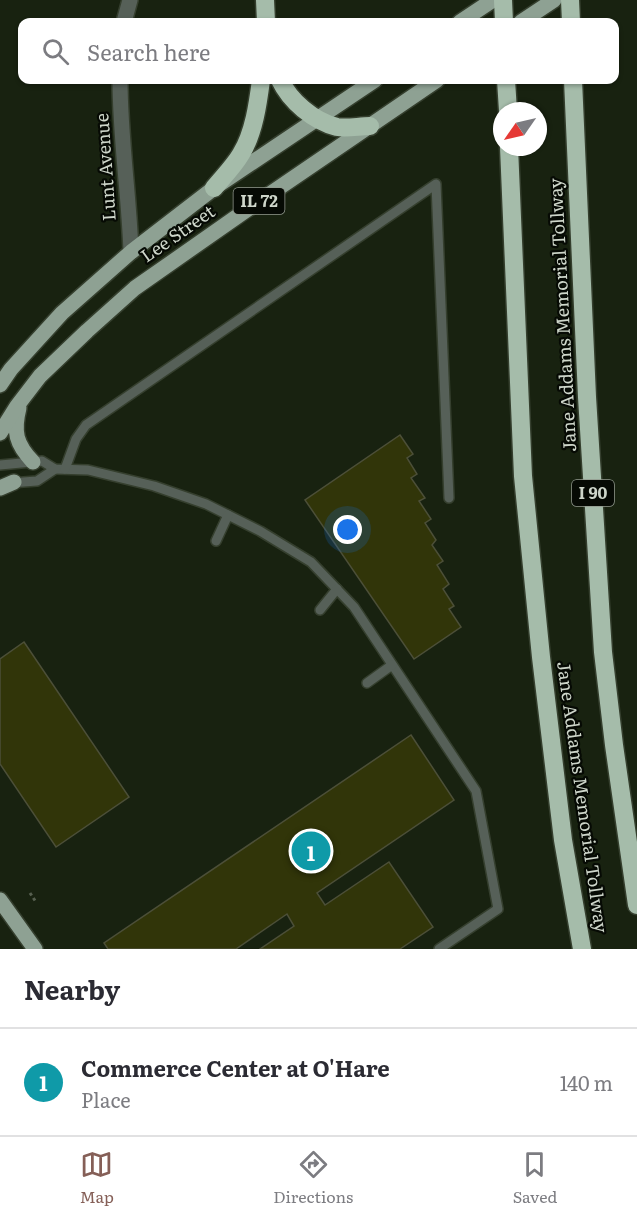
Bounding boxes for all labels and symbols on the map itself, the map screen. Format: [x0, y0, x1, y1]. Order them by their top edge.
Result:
north arrow [493, 102, 547, 156]
street label: Lunt Avenue [87, 112, 122, 222]
street label: Jane Addams Memorial Tollway [541, 177, 582, 453]
road number: IL 72 [234, 188, 284, 214]
street label: Lee Street [134, 197, 220, 268]
road number: I 90 [572, 480, 614, 506]
your location [333, 515, 362, 544]
street label: Jane Addams Memorial Tollway [551, 659, 616, 935]
pin: 1 [292, 828, 330, 874]

